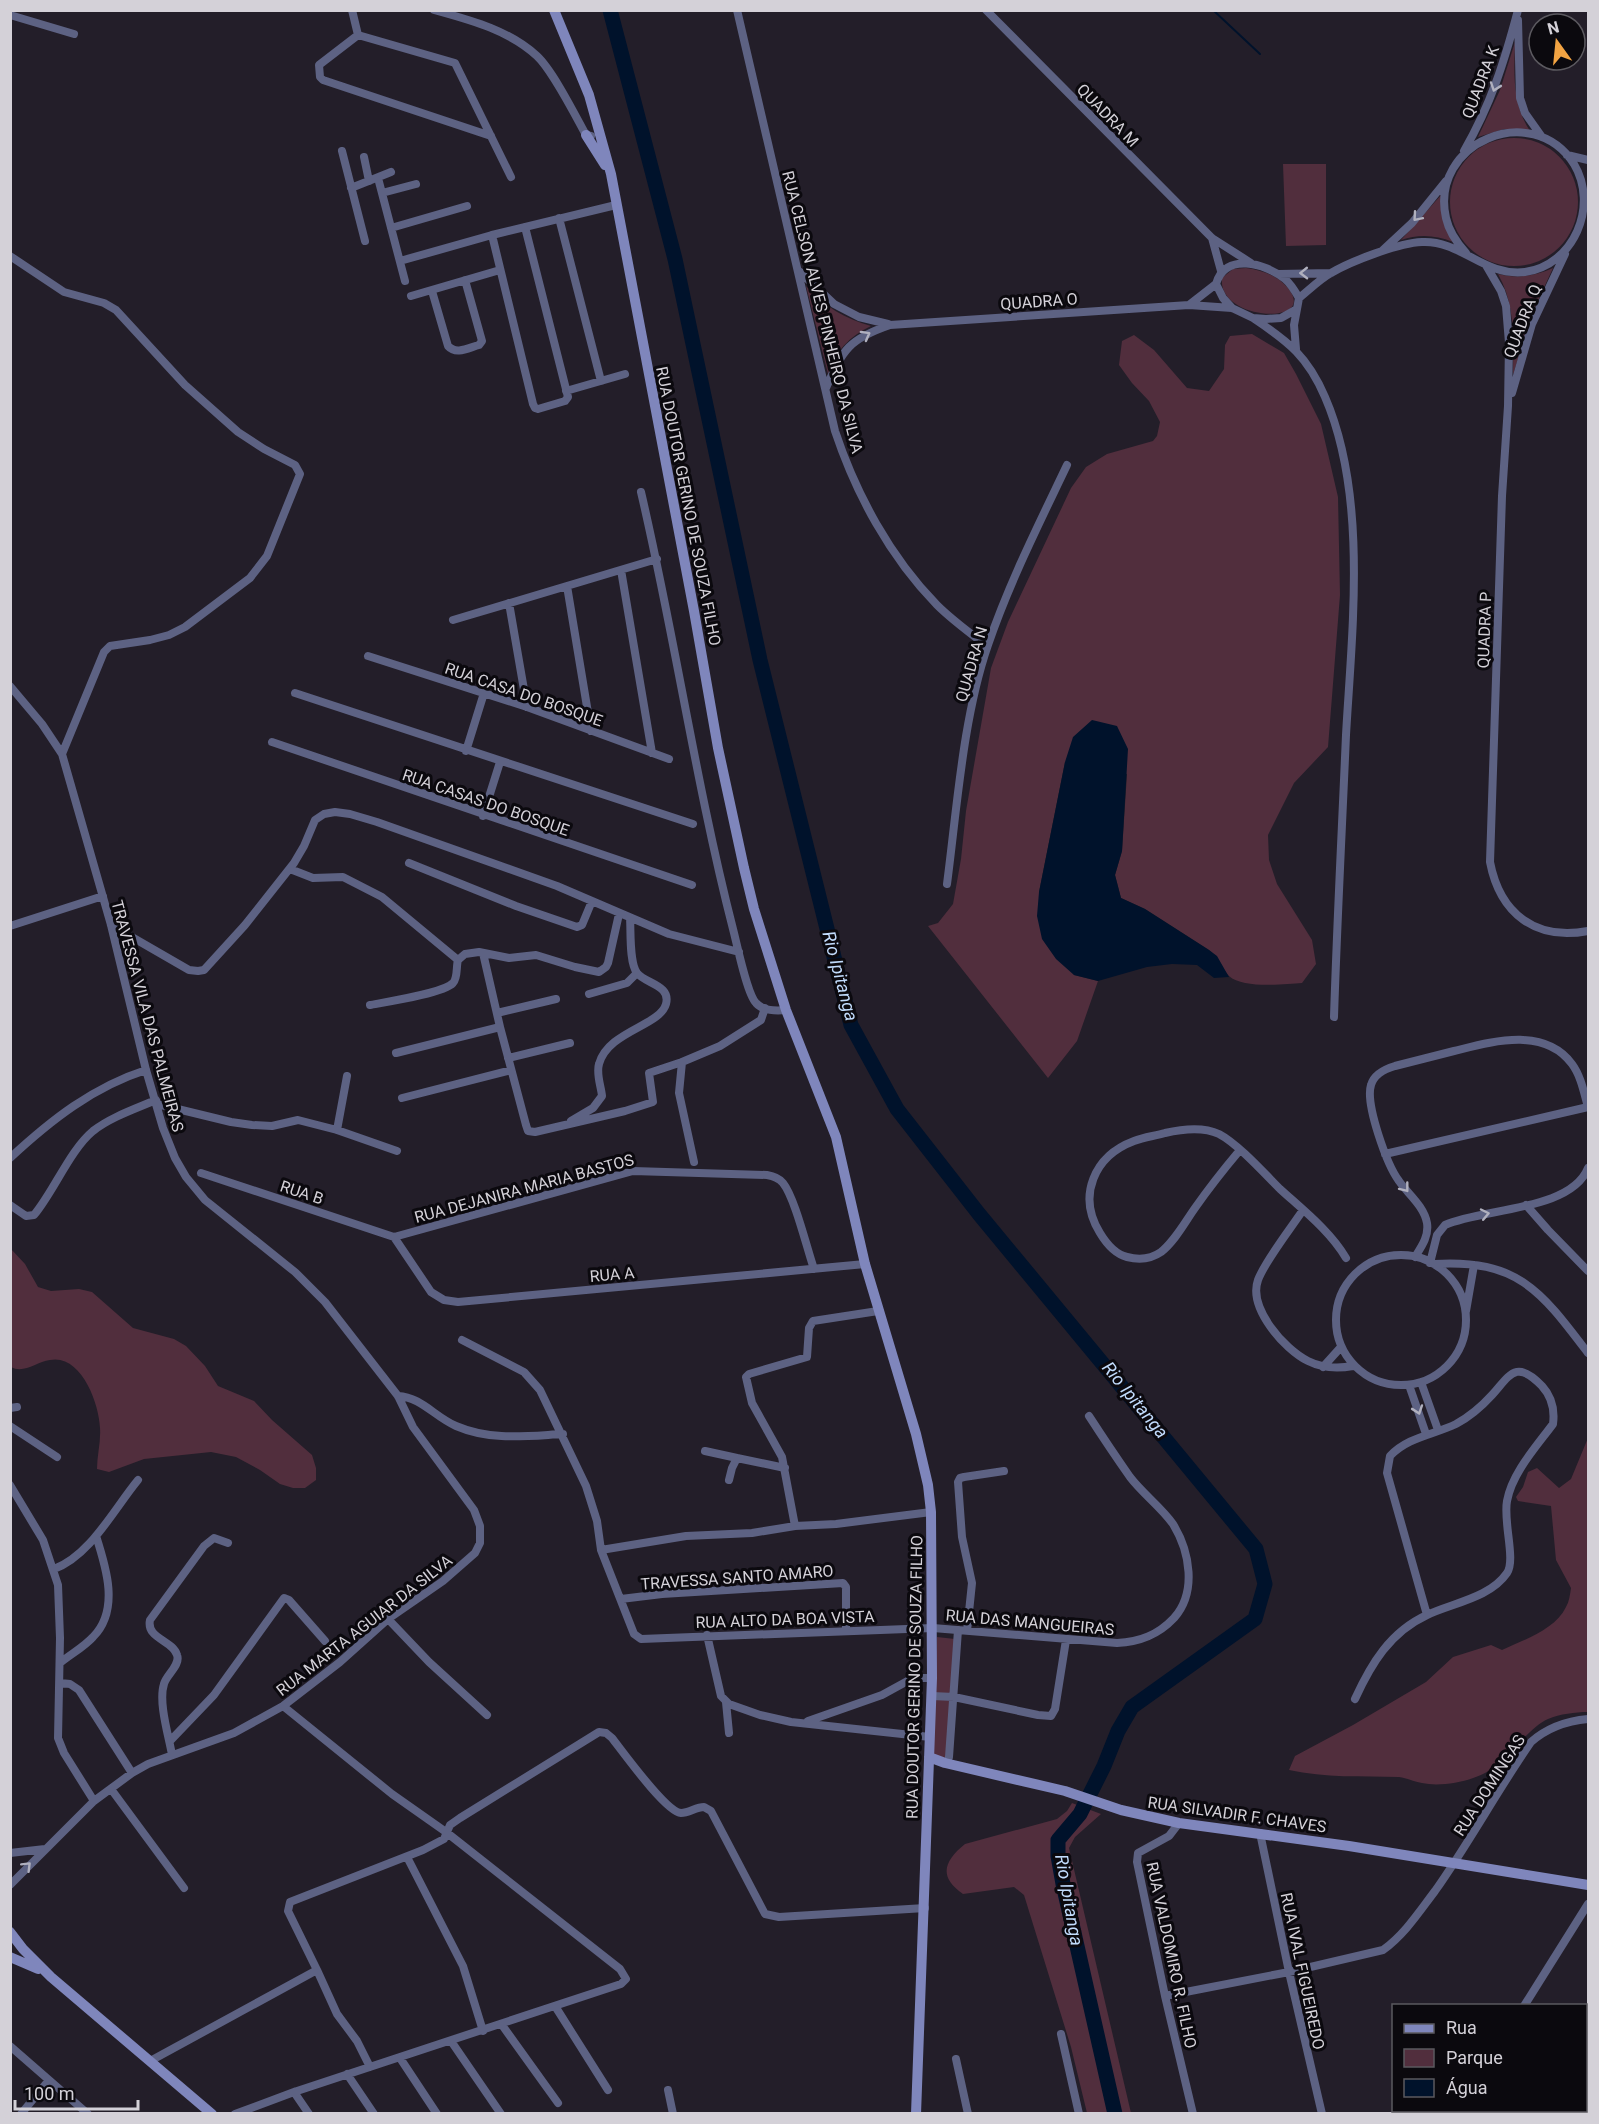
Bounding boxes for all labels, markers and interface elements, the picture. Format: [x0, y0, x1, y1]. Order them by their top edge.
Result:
north arrow [1527, 12, 1587, 72]
text: N [1545, 17, 1561, 39]
street label: QUADRA K [1458, 42, 1503, 121]
street label: QUADRA M [1073, 80, 1142, 151]
one-way arrow [1490, 81, 1503, 92]
street label: RUA CELSON ALVES PINHEIRO DA SILVA [778, 169, 867, 456]
one-way arrow [1413, 210, 1424, 221]
one-way arrow [1299, 267, 1308, 279]
street label: QUADRA Q [1500, 282, 1545, 361]
street label: QUADRA O [1000, 289, 1078, 314]
one-way arrow [860, 331, 870, 342]
street label: RUA DOUTOR GERINO DE SOUZA FILHO [652, 365, 725, 647]
street label: QUADRA P [1474, 591, 1495, 669]
street label: QUADRA N [952, 624, 991, 704]
street label: RUA CASA DO BOSQUE [442, 659, 605, 730]
street label: RUA CASAS DO BOSQUE [400, 765, 572, 840]
street label: TRAVESSA VILA DAS PALMEIRAS [107, 898, 188, 1134]
water label: Rio Ipitanga [818, 929, 863, 1023]
street label: RUA DEJANIRA MARIA BASTOS [412, 1150, 636, 1227]
street label: RUA B [278, 1177, 326, 1208]
one-way arrow [1397, 1181, 1408, 1192]
one-way arrow [1480, 1208, 1490, 1221]
street label: RUA A [589, 1263, 636, 1286]
water label: Rio Ipitanga [1098, 1357, 1173, 1442]
one-way arrow [1411, 1404, 1423, 1415]
street label: RUA DOUTOR GERINO DE SOUZA FILHO [903, 1535, 926, 1819]
street label: RUA MARTA AGUIAR DA SILVA [273, 1551, 456, 1700]
street label: TRAVESSA SANTO AMARO [640, 1561, 834, 1594]
street label: RUA DAS MANGUEIRAS [945, 1606, 1115, 1639]
street label: RUA ALTO DA BOA VISTA [695, 1607, 875, 1632]
street label: RUA DOMINGAS [1450, 1731, 1529, 1839]
street label: RUA SILVADIR F. CHAVES [1146, 1793, 1327, 1836]
water label: Rio Ipitanga [1051, 1853, 1088, 1947]
street label: RUA VALDOMIRO R. FILHO [1142, 1860, 1201, 2050]
one-way arrow [20, 1863, 31, 1874]
street label: RUA IVAL FIGUEIREDO [1277, 1891, 1328, 2051]
legend [1392, 2004, 1587, 2112]
text: Rua [1446, 2017, 1477, 2038]
text: Parque [1446, 2047, 1503, 2068]
scale bar [15, 2073, 138, 2111]
text: Água [1446, 2077, 1488, 2098]
text: 100 m [24, 2083, 75, 2104]

